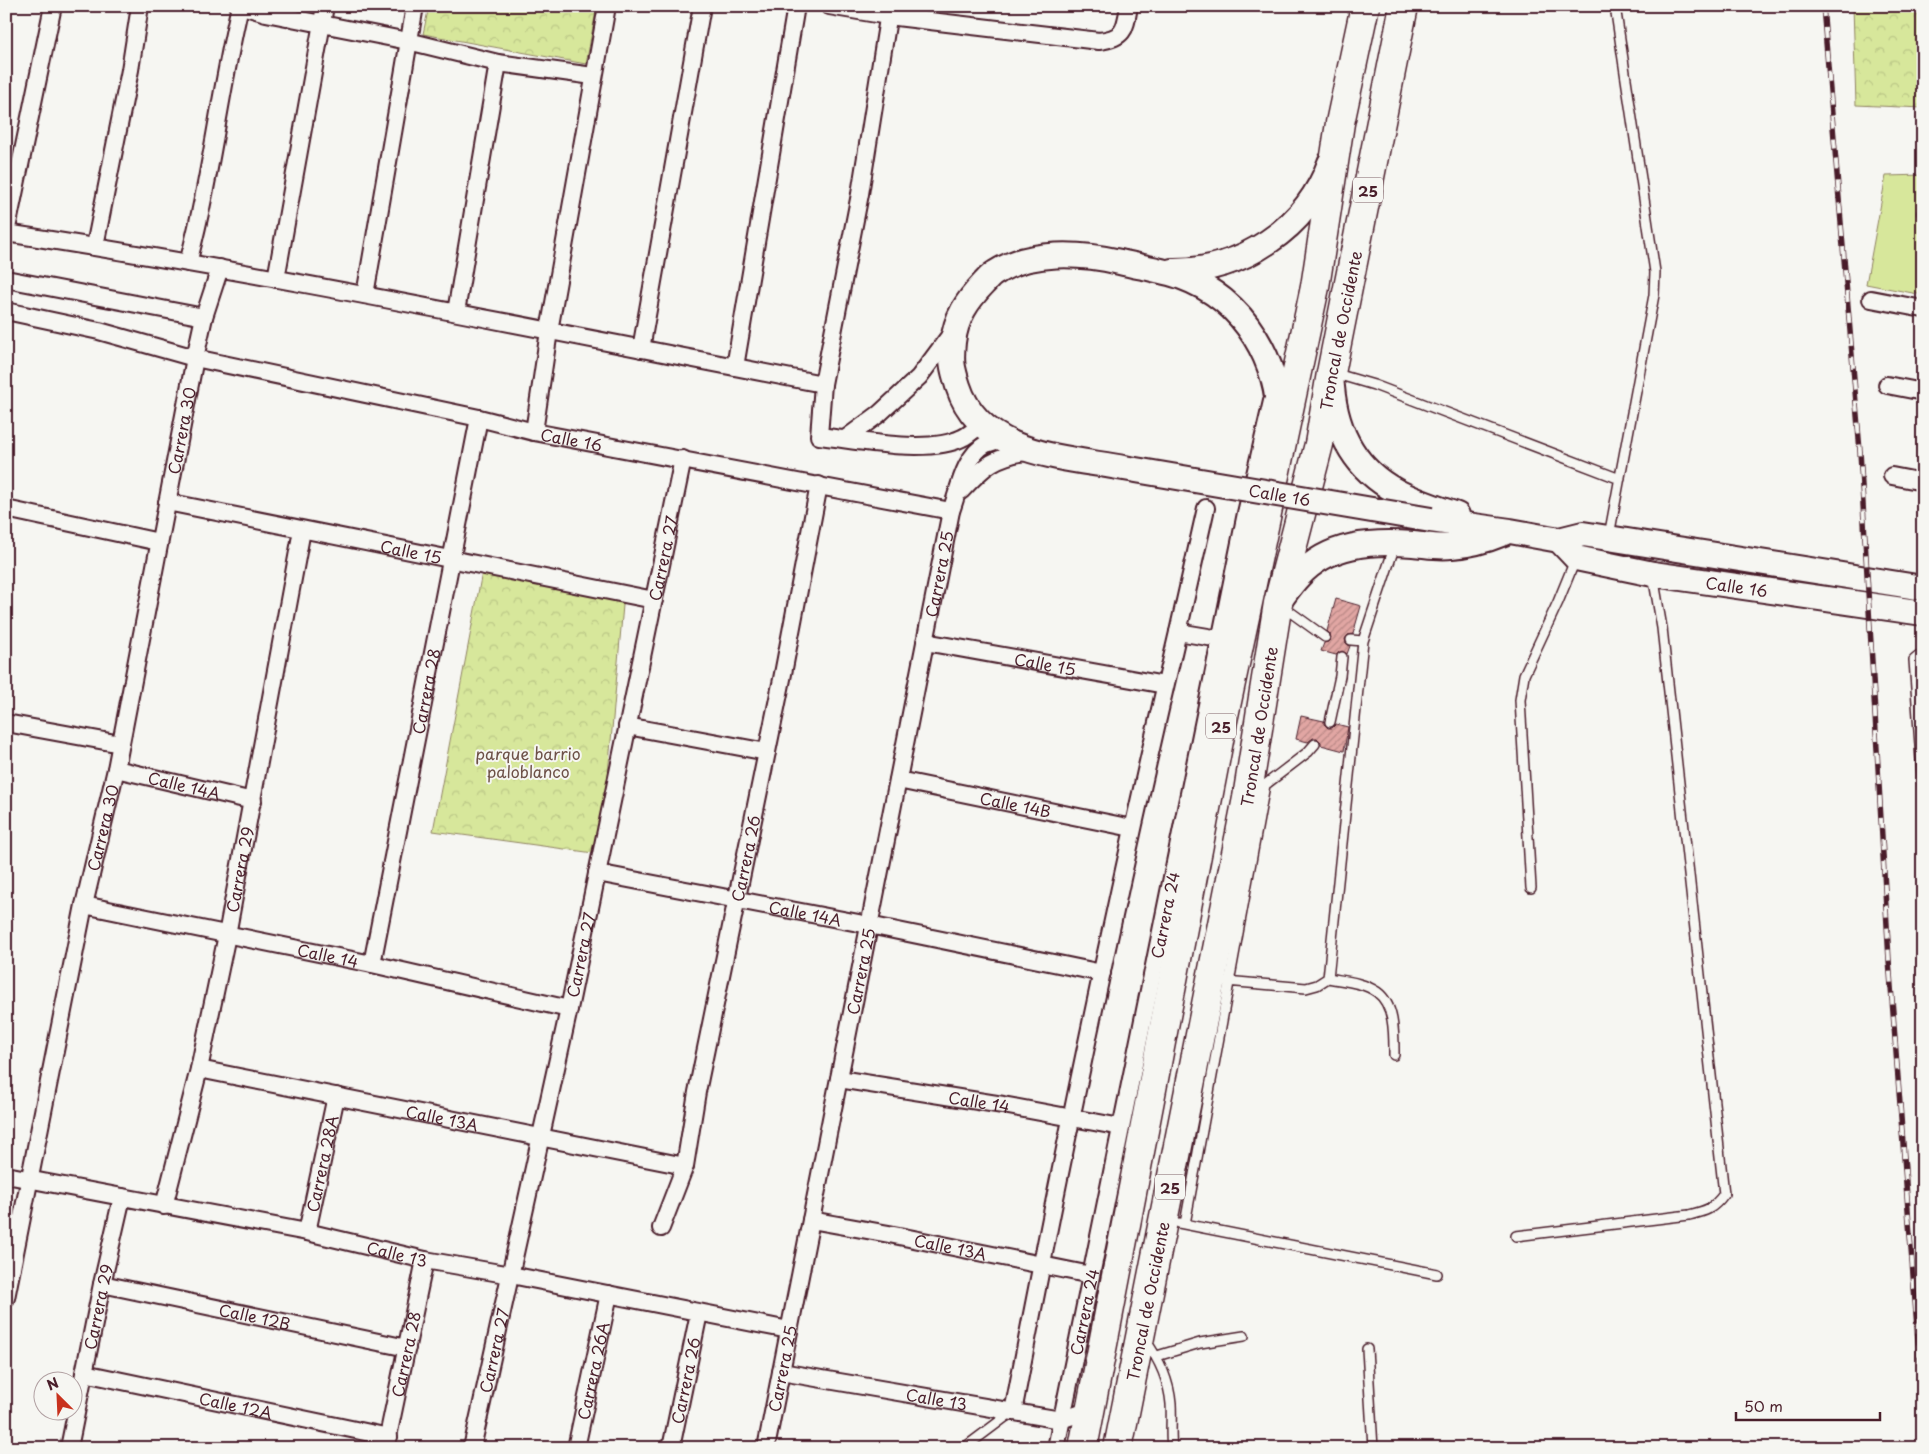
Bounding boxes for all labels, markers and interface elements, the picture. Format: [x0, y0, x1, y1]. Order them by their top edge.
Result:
road number: 25 [1353, 178, 1383, 202]
street label: Troncal de Occidente [1313, 248, 1367, 412]
street label: Carrera 30 [161, 385, 201, 476]
street label: Calle 16 [539, 421, 604, 457]
street label: Calle 16 [1247, 477, 1313, 511]
street label: Carrera 27 [642, 513, 683, 603]
street label: Carrera 25 [918, 528, 959, 619]
street label: Calle 15 [378, 533, 444, 569]
street label: Calle 16 [1704, 570, 1769, 602]
street label: Troncal de Occidente [1234, 644, 1283, 809]
street label: Carrera 28 [405, 646, 446, 736]
street label: Calle 15 [1012, 646, 1078, 681]
road number: 25 [1206, 714, 1236, 738]
park label: parque barrio paloblanco [475, 741, 581, 783]
street label: Calle 14A [146, 765, 223, 805]
street label: Carrera 30 [80, 782, 124, 874]
street label: Calle 14B [978, 785, 1053, 823]
street label: Carrera 26 [724, 813, 766, 904]
street label: Carrera 29 [219, 824, 259, 914]
street label: Carrera 24 [1144, 869, 1185, 960]
street label: Calle 14A [767, 894, 844, 932]
street label: Carrera 27 [560, 910, 601, 999]
street label: Carrera 25 [840, 926, 880, 1017]
street label: Calle 14 [295, 937, 361, 973]
street label: Calle 14 [947, 1085, 1012, 1118]
street label: Calle 13A [404, 1099, 481, 1137]
street label: Carrera 28A [300, 1113, 344, 1214]
road number: 25 [1155, 1174, 1185, 1200]
street label: Troncal de Occidente [1120, 1219, 1175, 1383]
street label: Calle 13A [912, 1227, 989, 1266]
street label: Calle 13 [364, 1235, 430, 1272]
street label: Carrera 29 [77, 1262, 118, 1352]
street label: Carrera 24 [1063, 1266, 1104, 1357]
street label: Calle 12B [217, 1297, 293, 1335]
street label: Carrera 27 [473, 1306, 515, 1395]
street label: Carrera 28 [385, 1309, 426, 1399]
street label: Carrera 26A [570, 1320, 615, 1422]
street label: Carrera 25 [761, 1323, 802, 1414]
street label: Carrera 26 [664, 1335, 706, 1426]
north arrow [32, 1372, 82, 1422]
text: N [43, 1372, 62, 1396]
street label: Calle 13 [904, 1382, 969, 1416]
street label: Calle 12A [197, 1385, 274, 1424]
scale bar [1736, 1389, 1880, 1421]
text: 50 m [1744, 1394, 1783, 1417]

